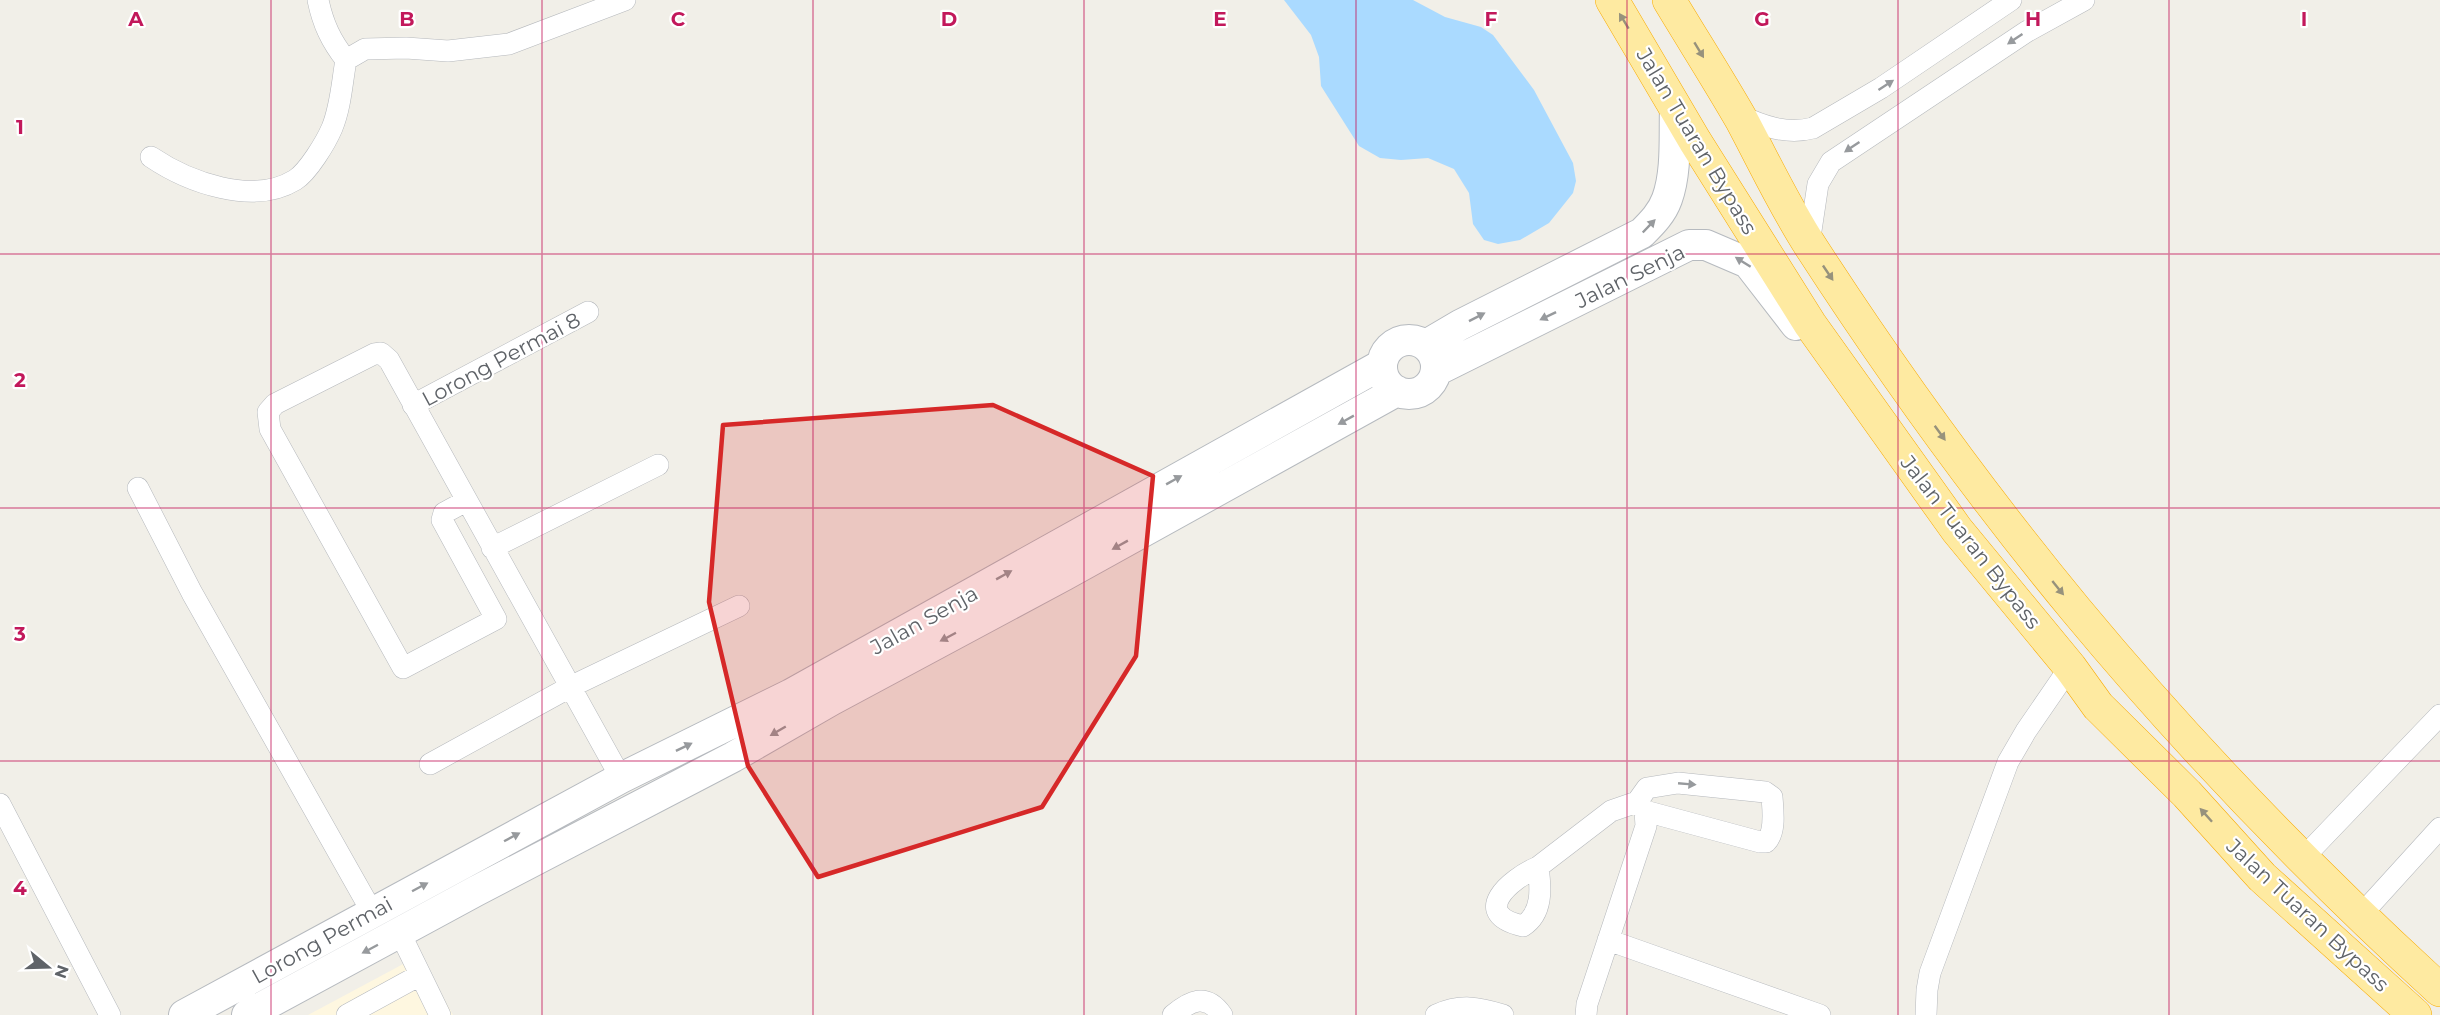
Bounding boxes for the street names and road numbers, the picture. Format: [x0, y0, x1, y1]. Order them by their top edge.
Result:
street label: Jalan Tuaran Bypass [1631, 42, 1763, 239]
street label: Jalan Senja [1570, 239, 1689, 314]
street label: Lorong Permai 8 [418, 307, 584, 411]
street label: Jalan Tuaran Bypass [1895, 450, 2046, 634]
street label: Jalan Senja [865, 580, 982, 660]
street label: Jalan Tuaran Bypass [2221, 833, 2394, 997]
street label: Lorong Permai [247, 891, 397, 989]

